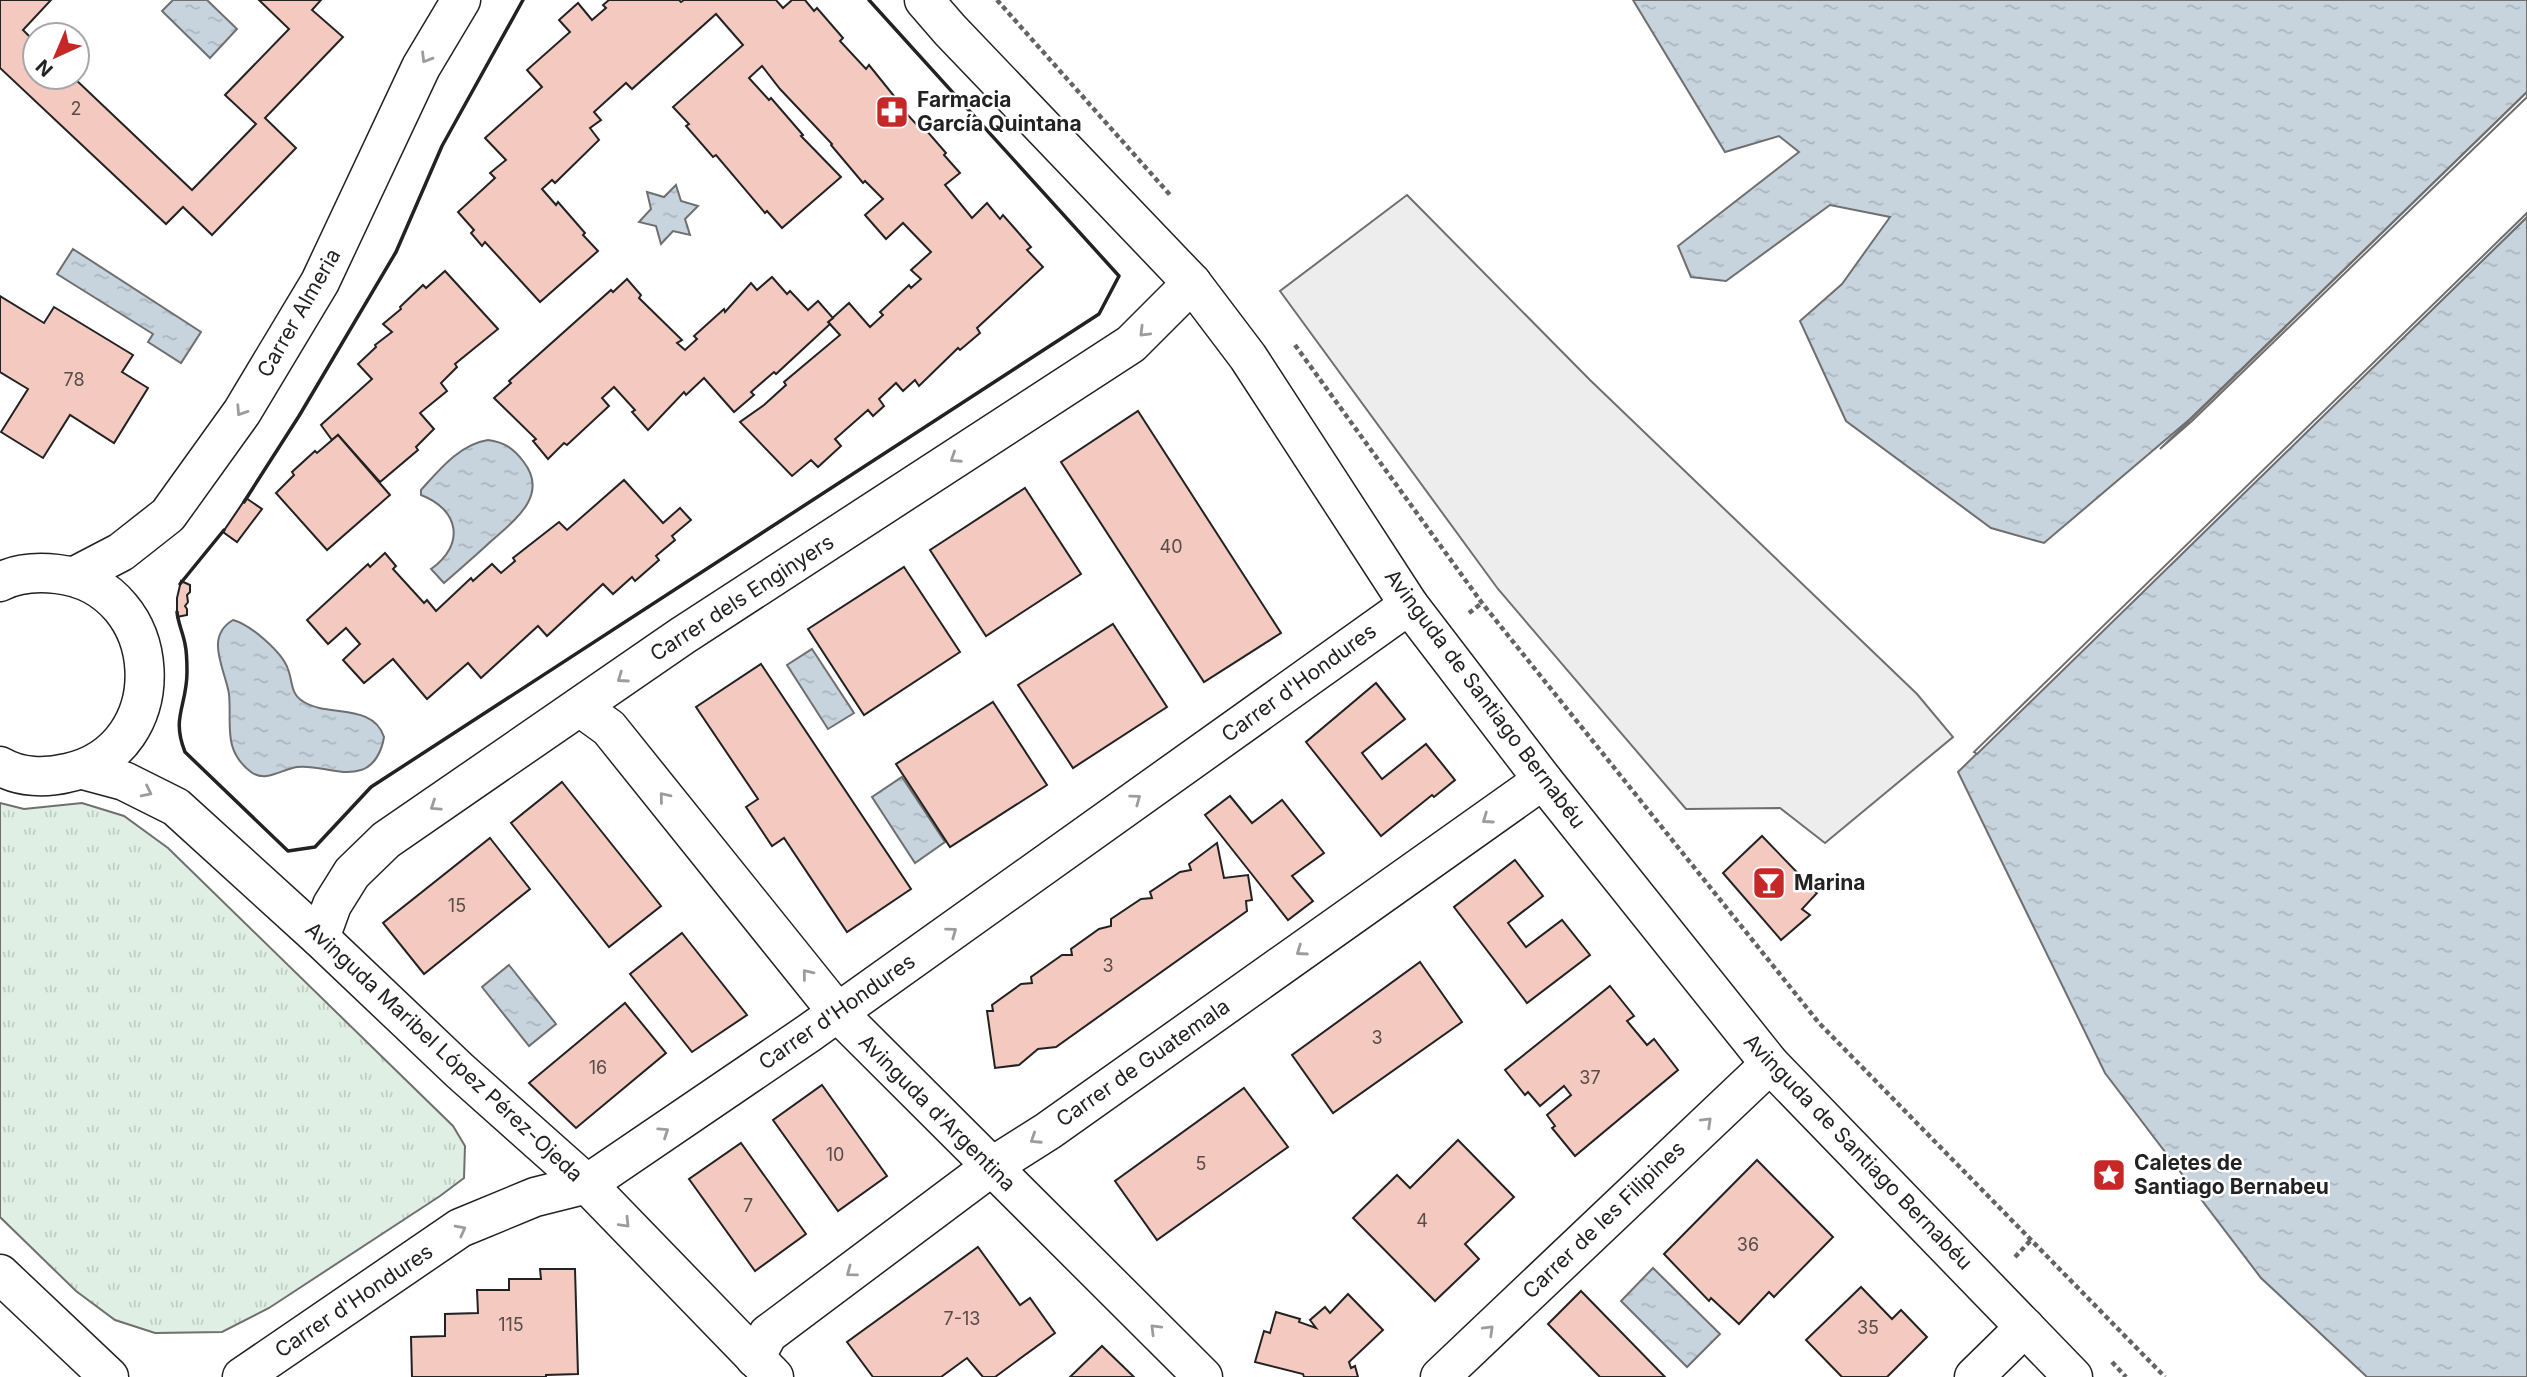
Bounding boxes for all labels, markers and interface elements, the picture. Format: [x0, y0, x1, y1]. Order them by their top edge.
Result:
north arrow [21, 21, 91, 91]
one-way arrow [421, 51, 434, 64]
text: N [31, 55, 58, 81]
place label: Farmacia García Quintana [917, 87, 1082, 136]
pharmacy icon: Farmacia García Quintana [873, 93, 911, 131]
house number: 2 [71, 98, 81, 119]
street label: Carrer Almeria [252, 244, 345, 381]
one-way arrow [1139, 323, 1152, 336]
house number: 78 [63, 369, 85, 390]
one-way arrow [237, 404, 250, 417]
one-way arrow [950, 450, 963, 463]
street label: Carrer dels Enginyers [645, 529, 838, 666]
house number: 40 [1160, 536, 1182, 557]
street label: Avinguda de Santiago Bernabéu [1380, 564, 1591, 833]
street label: Carrer d'Hondures [1217, 618, 1381, 747]
one-way arrow [617, 670, 630, 682]
one-way arrow [140, 784, 152, 798]
one-way arrow [660, 792, 673, 805]
one-way arrow [1128, 795, 1141, 808]
one-way arrow [429, 798, 442, 811]
one-way arrow [1482, 811, 1495, 823]
bar icon: Marina [1750, 864, 1788, 902]
place label: Marina [1794, 870, 1865, 895]
house number: 15 [448, 895, 466, 916]
street label: Avinguda Maribel López Pérez-Ojeda [301, 916, 588, 1187]
one-way arrow [944, 928, 956, 941]
one-way arrow [1296, 943, 1309, 955]
street label: Carrer d'Hondures [754, 948, 920, 1075]
house number: 3 [1102, 955, 1114, 976]
one-way arrow [802, 970, 815, 982]
street label: Carrer de Guatemala [1051, 993, 1234, 1132]
house number: 3 [1371, 1027, 1383, 1048]
street label: Avinguda d'Argentina [854, 1029, 1021, 1196]
street label: Avinguda de Santiago Bernabéu [1739, 1029, 1978, 1275]
house number: 16 [589, 1057, 607, 1078]
house number: 37 [1579, 1067, 1601, 1088]
one-way arrow [1699, 1118, 1712, 1131]
one-way arrow [656, 1128, 669, 1140]
one-way arrow [1030, 1130, 1043, 1143]
street label: Carrer de les Filipines [1517, 1136, 1690, 1304]
house number: 10 [826, 1144, 844, 1165]
place label: Caletes de Santiago Bernabeu [2134, 1150, 2329, 1199]
house number: 5 [1196, 1153, 1206, 1174]
place icon: Caletes de Santiago Bernabeu [2090, 1156, 2128, 1194]
house number: 7 [743, 1195, 753, 1216]
house number: 4 [1416, 1210, 1428, 1231]
one-way arrow [616, 1214, 629, 1227]
one-way arrow [454, 1224, 466, 1238]
house number: 36 [1737, 1234, 1759, 1255]
street label: Carrer d'Hondures [270, 1239, 437, 1363]
one-way arrow [846, 1263, 859, 1276]
house number: 7-13 [944, 1308, 980, 1329]
house number: 115 [498, 1314, 524, 1335]
house number: 35 [1857, 1317, 1879, 1338]
one-way arrow [1150, 1324, 1163, 1337]
one-way arrow [1481, 1325, 1494, 1338]

